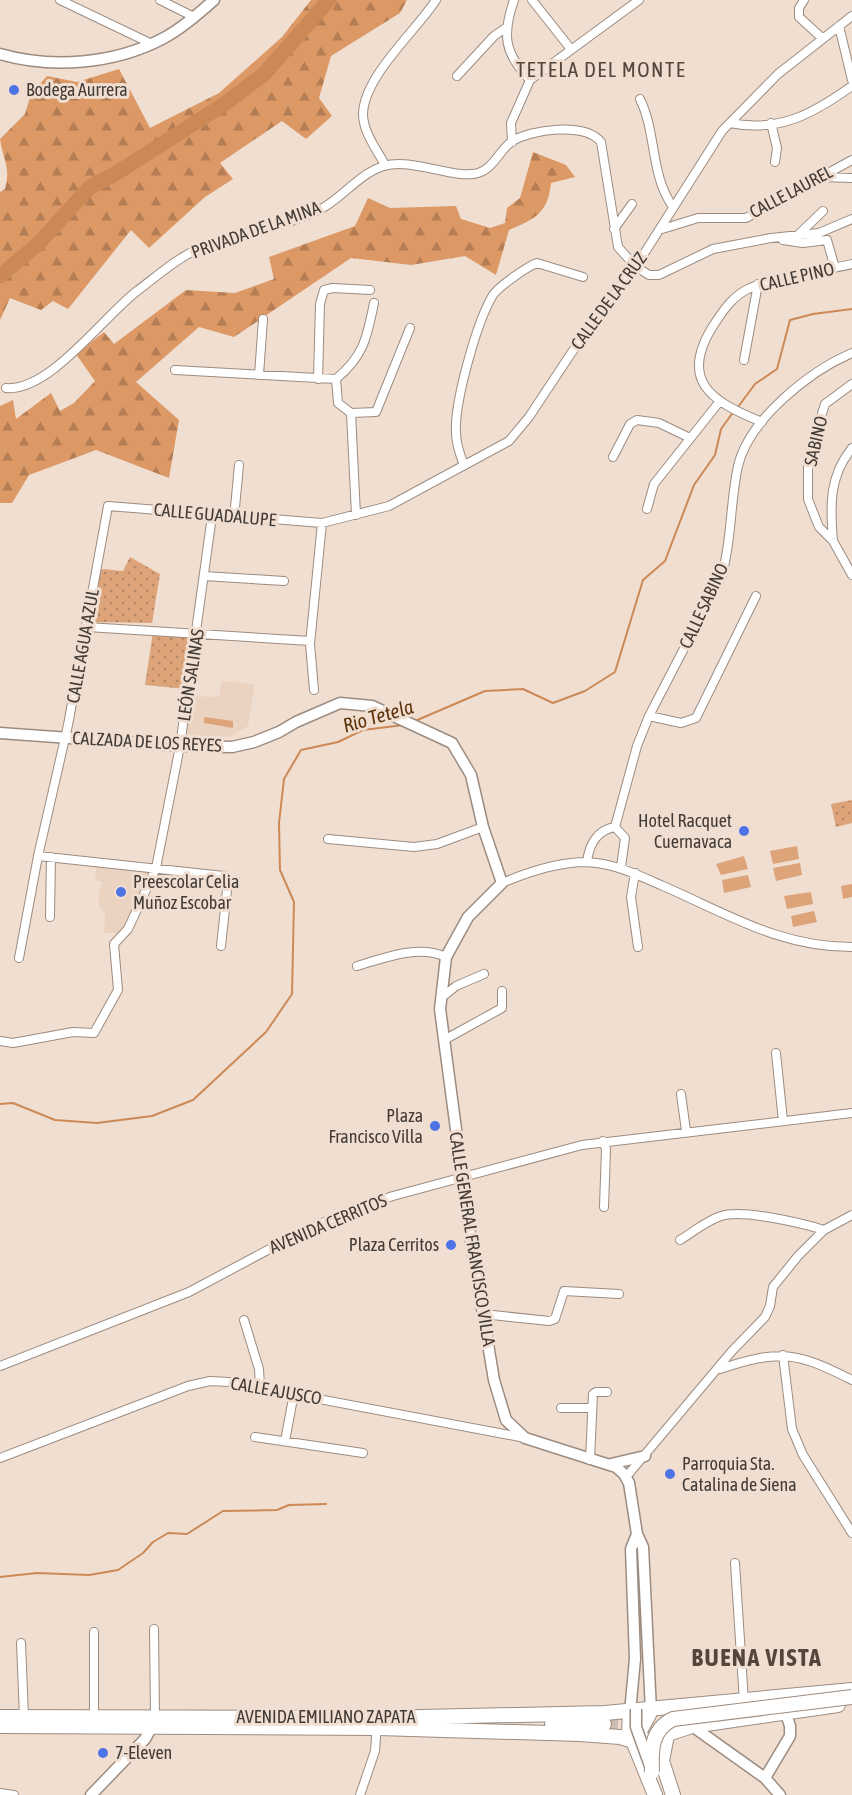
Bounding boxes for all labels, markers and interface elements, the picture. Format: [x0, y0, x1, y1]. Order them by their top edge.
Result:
district label: TETELA DEL MONTE [516, 57, 686, 81]
place label: Bodega Aurrera [26, 79, 128, 100]
marker: Bodega Aurrera [7, 83, 21, 97]
street label: CALLE LAUREL [746, 161, 836, 222]
street label: PRIVADA DE LA MINA [189, 196, 323, 263]
street label: CALLE DE LA CRUZ [566, 248, 651, 354]
street label: CALLE PINO [758, 258, 836, 295]
street label: SABINO [800, 414, 831, 468]
street label: CALLE GUADALUPE [153, 499, 278, 530]
street label: CALLE SABINO [675, 560, 732, 652]
street label: CALLE AGUA AZUL [62, 587, 103, 705]
street label: LEÓN SALINAS [173, 627, 208, 723]
water label: Rio Tetela [340, 694, 416, 737]
street label: CALZADA DE LOS REYES [72, 727, 223, 756]
place label: Hotel Racquet Cuernavaca [638, 810, 732, 852]
marker: Hotel Racquet Cuernavaca [737, 824, 751, 838]
place label: Preescolar Celia Muñoz Escobar [133, 871, 239, 913]
marker: Preescolar Celia Muñoz Escobar [114, 885, 128, 899]
place label: Plaza Francisco Villa [328, 1105, 423, 1147]
marker: Plaza Francisco Villa [428, 1119, 442, 1133]
street label: CALLE GENERAL FRANCISCO VILLA [445, 1130, 500, 1348]
street label: AVENIDA CERRITOS [266, 1189, 390, 1258]
place label: Plaza Cerritos [349, 1234, 439, 1255]
marker: Plaza Cerritos [444, 1238, 458, 1252]
street label: CALLE AJUSCO [229, 1372, 323, 1409]
place label: Parroquia Sta. Catalina de Siena [682, 1453, 797, 1495]
marker: Parroquia Sta. Catalina de Siena [663, 1467, 677, 1481]
district label: BUENA VISTA [692, 1644, 822, 1671]
street label: AVENIDA EMILIANO ZAPATA [237, 1706, 416, 1727]
place label: 7-Eleven [115, 1742, 172, 1763]
marker: 7-Eleven [96, 1746, 110, 1760]

